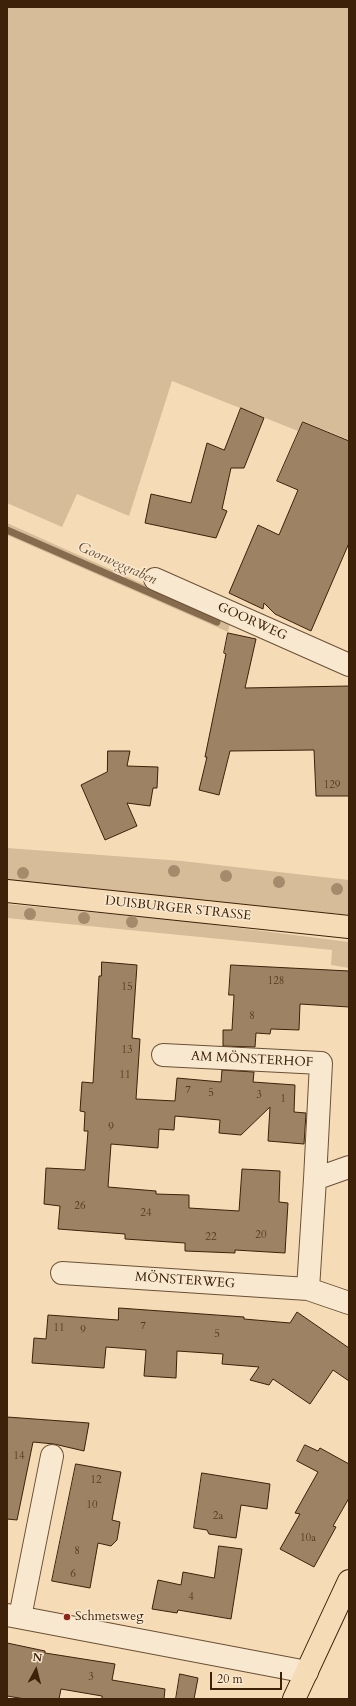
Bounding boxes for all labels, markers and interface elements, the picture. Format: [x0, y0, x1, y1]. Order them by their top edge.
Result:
water label: Goorweggraben [75, 539, 159, 589]
street label: GOORWEG [215, 600, 289, 644]
house number: 129 [324, 778, 340, 792]
street label: DUISBURGER STRASSE [104, 894, 252, 924]
house number: 128 [268, 974, 284, 988]
house number: 15 [121, 980, 133, 994]
house number: 8 [249, 1009, 255, 1023]
house number: 13 [121, 1043, 133, 1057]
street label: AM MÖNSTERHOF [191, 1049, 313, 1071]
house number: 11 [119, 1068, 131, 1082]
house number: 7 [185, 1083, 191, 1097]
house number: 5 [208, 1086, 214, 1100]
house number: 3 [256, 1088, 262, 1102]
house number: 1 [280, 1092, 286, 1106]
house number: 9 [108, 1120, 114, 1134]
house number: 26 [74, 1199, 86, 1213]
house number: 24 [140, 1206, 152, 1220]
house number: 20 [255, 1228, 267, 1242]
house number: 22 [205, 1230, 217, 1244]
street label: MÖNSTERWEG [134, 1270, 236, 1292]
house number: 7 [140, 1319, 146, 1333]
house number: 11 [53, 1321, 65, 1335]
house number: 9 [80, 1323, 86, 1337]
house number: 5 [214, 1327, 220, 1341]
house number: 14 [13, 1449, 25, 1463]
house number: 12 [90, 1473, 102, 1487]
house number: 10 [86, 1498, 98, 1512]
house number: 2a [213, 1509, 223, 1523]
house number: 10a [300, 1531, 316, 1545]
house number: 8 [74, 1544, 80, 1558]
house number: 6 [70, 1567, 76, 1581]
house number: 4 [188, 1590, 194, 1604]
place label: Schmetsweg [75, 1609, 144, 1625]
marker: Schmetsweg [62, 1612, 72, 1622]
north arrow [16, 1650, 56, 1690]
text: N [32, 1650, 43, 1666]
scale bar [212, 1664, 284, 1690]
house number: 3 [88, 1670, 94, 1684]
text: 20 m [217, 1671, 243, 1687]

